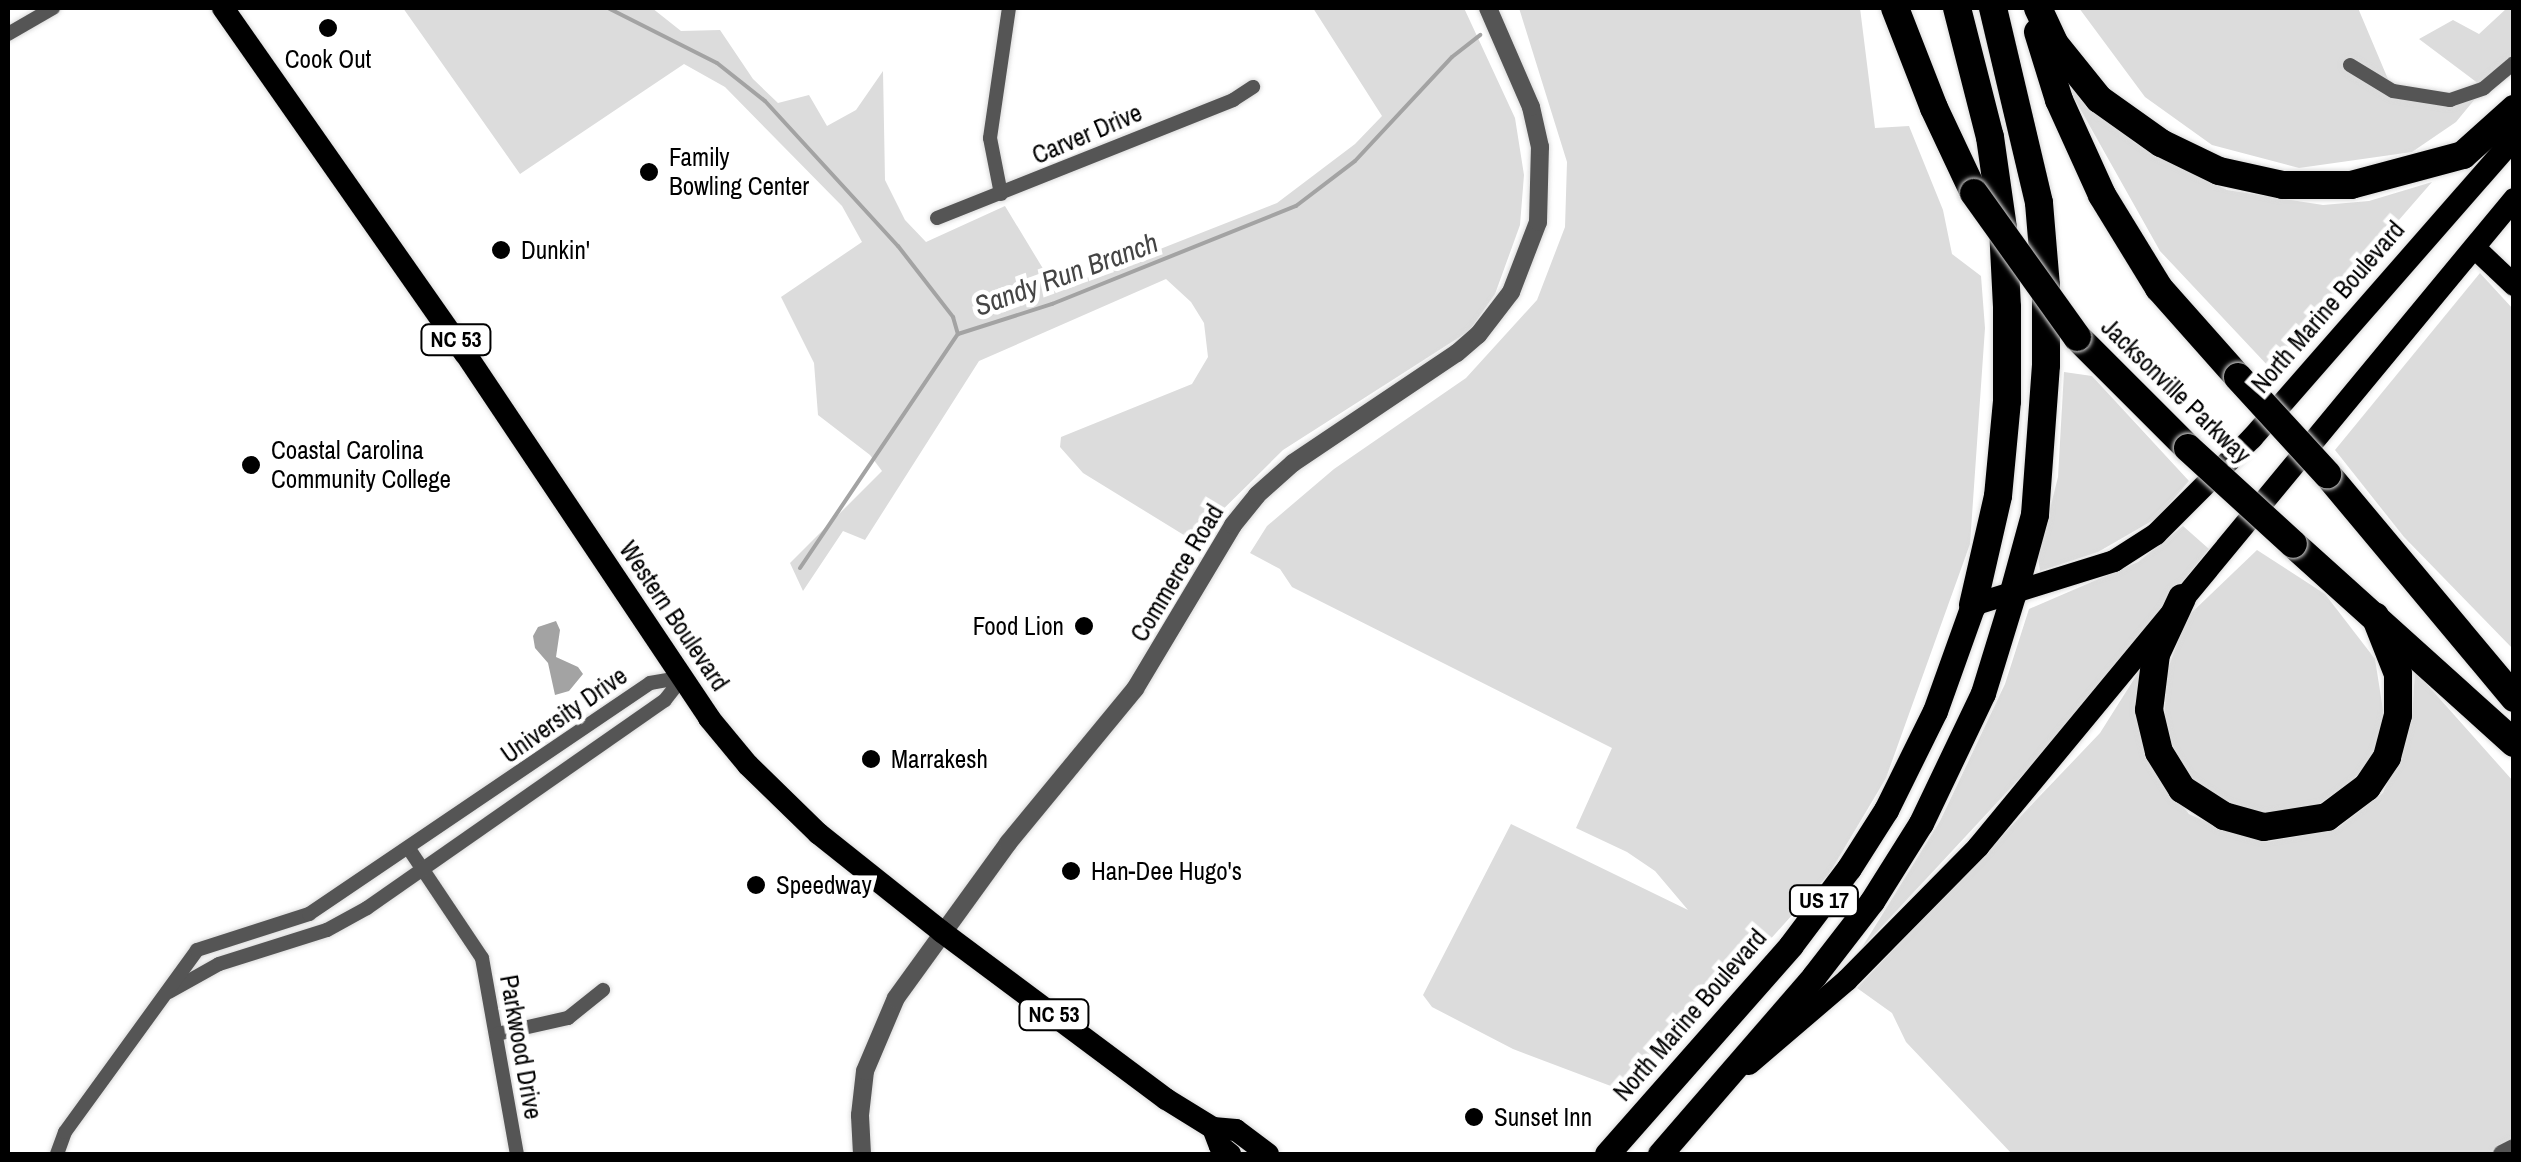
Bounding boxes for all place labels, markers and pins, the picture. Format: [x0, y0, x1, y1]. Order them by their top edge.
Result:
marker: Cook Out [317, 17, 339, 39]
place label: Cook Out [285, 44, 371, 74]
place label: Family Bowling Center [669, 143, 809, 202]
marker: Family Bowling Center [638, 161, 660, 183]
place label: Dunkin' [521, 235, 590, 265]
marker: Dunkin' [490, 239, 512, 261]
place label: Coastal Carolina Community College [271, 436, 451, 495]
marker: Coastal Carolina Community College [240, 454, 262, 476]
place label: Food Lion [973, 611, 1064, 641]
marker: Food Lion [1073, 615, 1095, 637]
place label: Marrakesh [891, 744, 988, 774]
marker: Marrakesh [860, 748, 882, 770]
place label: Han-Dee Hugo's [1091, 856, 1242, 886]
marker: Han-Dee Hugo's [1060, 860, 1082, 882]
place label: Speedway [776, 870, 872, 900]
marker: Speedway [745, 874, 767, 896]
place label: Sunset Inn [1494, 1102, 1592, 1132]
marker: Sunset Inn [1463, 1106, 1485, 1128]

